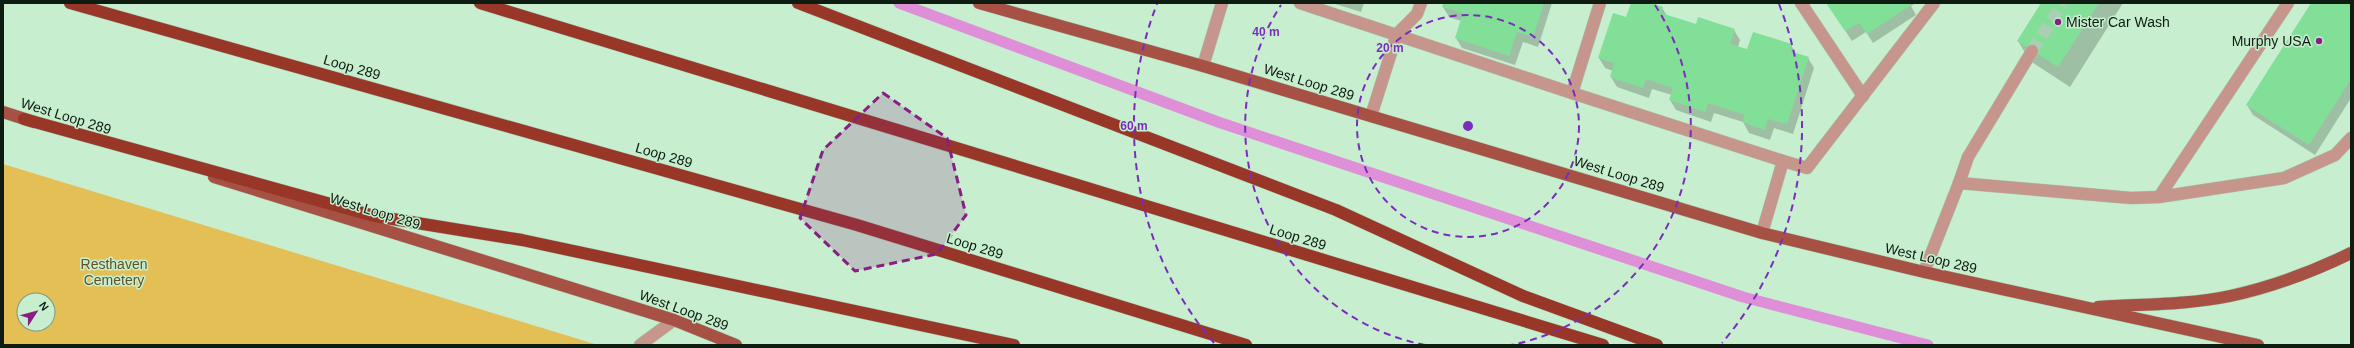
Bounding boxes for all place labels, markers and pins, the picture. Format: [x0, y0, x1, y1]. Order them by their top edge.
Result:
place label: Mister Car Wash [2066, 14, 2170, 30]
marker: Mister Car Wash [2053, 17, 2063, 27]
place label: Murphy USA [2232, 33, 2312, 49]
marker: Murphy USA [2314, 36, 2324, 46]
centre of rings [1461, 119, 1475, 133]

